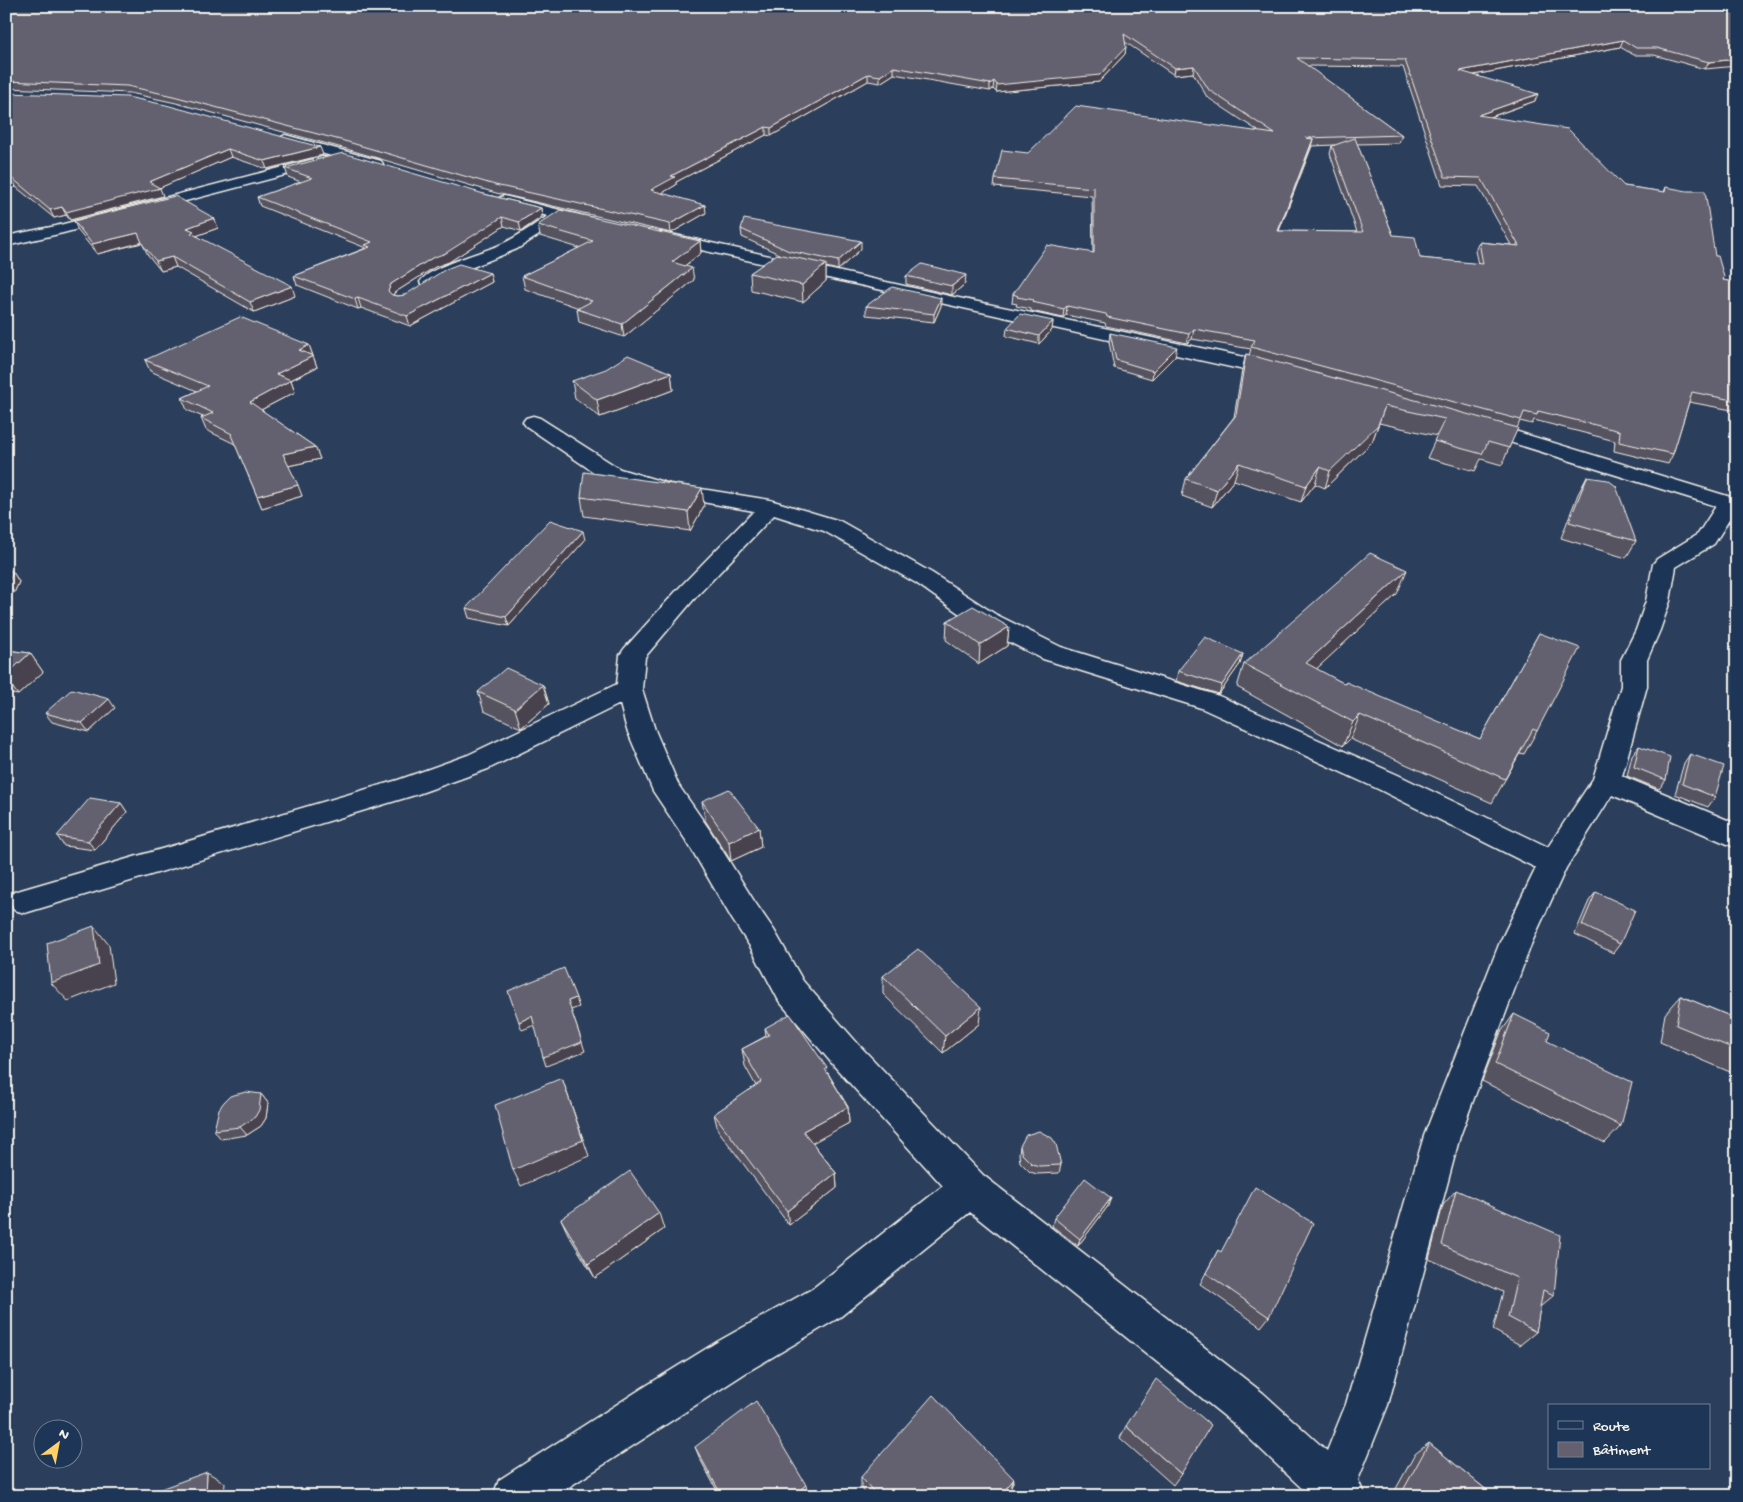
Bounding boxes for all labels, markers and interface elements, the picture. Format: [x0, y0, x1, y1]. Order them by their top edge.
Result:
legend [1548, 1404, 1710, 1470]
text: Route [1593, 1418, 1630, 1436]
north arrow [32, 1420, 82, 1470]
text: N [55, 1425, 72, 1445]
text: Bâtiment [1592, 1442, 1652, 1460]

